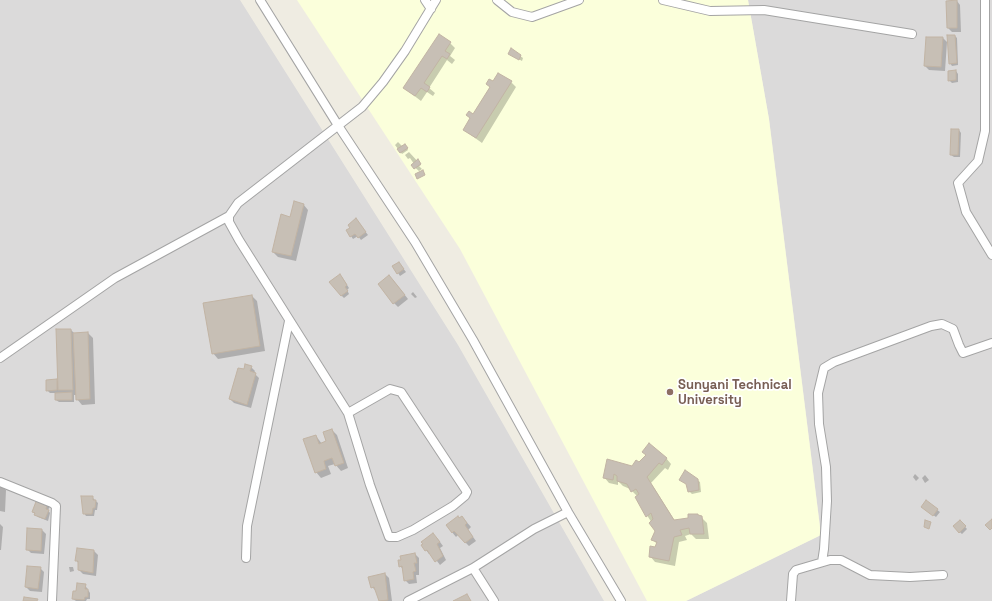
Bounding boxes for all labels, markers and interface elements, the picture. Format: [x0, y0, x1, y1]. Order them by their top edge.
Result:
place label: Sunyani Technical University [678, 377, 792, 408]
marker: Sunyani Technical University [665, 387, 675, 397]

